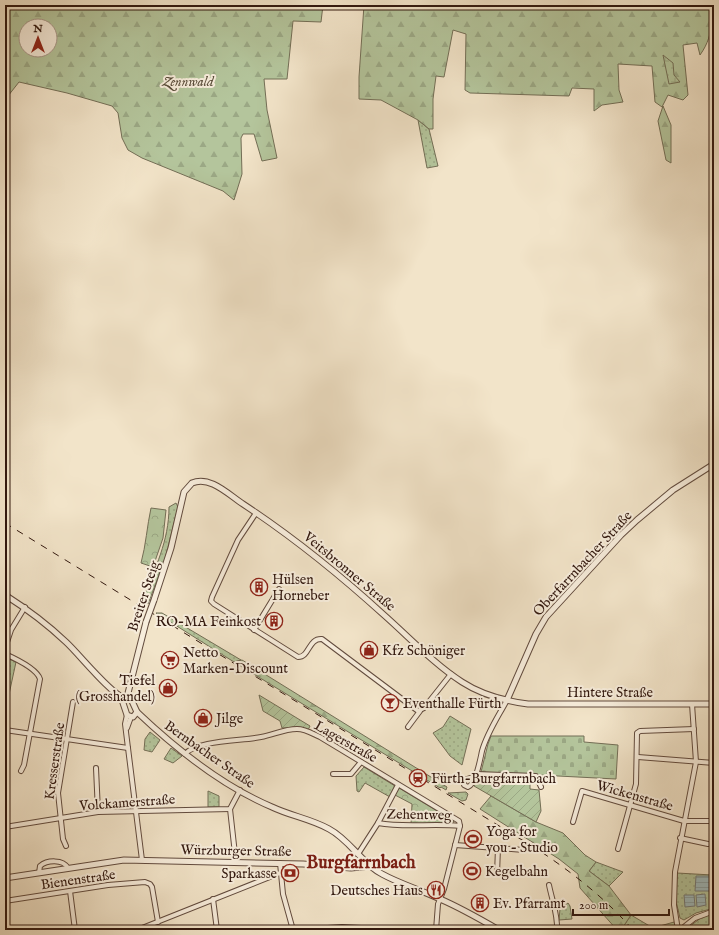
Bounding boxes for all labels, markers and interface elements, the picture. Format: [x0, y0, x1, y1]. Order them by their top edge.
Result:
north arrow [18, 18, 58, 58]
text: N [32, 22, 43, 36]
park label: Zennwald [161, 73, 215, 92]
street label: Oberfarrnbacher Straße [529, 507, 637, 620]
street label: Veitsbronner Straße [299, 527, 400, 616]
street label: Breiter Steig [124, 558, 164, 634]
place label: Hülsen Horneber [272, 571, 329, 605]
building icon: Hülsen Horneber [249, 577, 269, 597]
building icon: RO-MA Feinkost [264, 611, 284, 631]
place label: RO-MA Feinkost [156, 613, 261, 631]
shop icon: Kfz Schöniger [359, 640, 379, 660]
place label: Kfz Schöniger [382, 642, 465, 660]
place label: Netto Marken-Discount [183, 644, 288, 678]
supermarket icon: Netto Marken-Discount [160, 650, 180, 670]
place label: Tiefel (Grosshandel) [75, 672, 155, 706]
shop icon: Tiefel (Grosshandel) [158, 678, 178, 698]
street label: Hintere Straße [567, 684, 654, 702]
bar icon: Eventhalle Fürth [380, 693, 400, 713]
place label: Eventhalle Fürth [403, 695, 502, 713]
shop icon: Jilge [193, 708, 213, 728]
place label: Jilge [214, 710, 244, 728]
street label: Bernbacher Straße [161, 717, 259, 793]
street label: Lagerstraße [311, 717, 381, 767]
street label: Kresserstraße [41, 721, 69, 801]
station icon: Fürth-Burgfarrnbach [408, 768, 428, 788]
place label: Fürth-Burgfarrnbach [431, 770, 557, 788]
street label: Wickenstraße [594, 776, 676, 816]
street label: Volckamerstraße [77, 791, 176, 815]
street label: Zehentweg [386, 805, 452, 825]
place label: Yoga for you - Studio [485, 823, 558, 857]
sports icon: Yoga for you - Studio [463, 829, 483, 849]
street label: Würzburger Straße [180, 841, 292, 861]
district label: Burgfarrnbach [306, 852, 416, 875]
sports icon: Kegelbahn [462, 861, 482, 881]
bank icon: Sparkasse [280, 863, 300, 883]
place label: Kegelbahn [485, 863, 548, 881]
place label: Sparkasse [221, 865, 278, 883]
street label: Bienenstraße [40, 866, 117, 894]
restaurant icon: Deutsches Haus [426, 880, 446, 900]
place label: Deutsches Haus [330, 882, 423, 900]
scale bar [573, 891, 669, 917]
building icon: Ev. Pfarramt [470, 893, 490, 913]
place label: Ev. Pfarramt [493, 895, 566, 913]
text: 200 m [579, 898, 608, 913]

